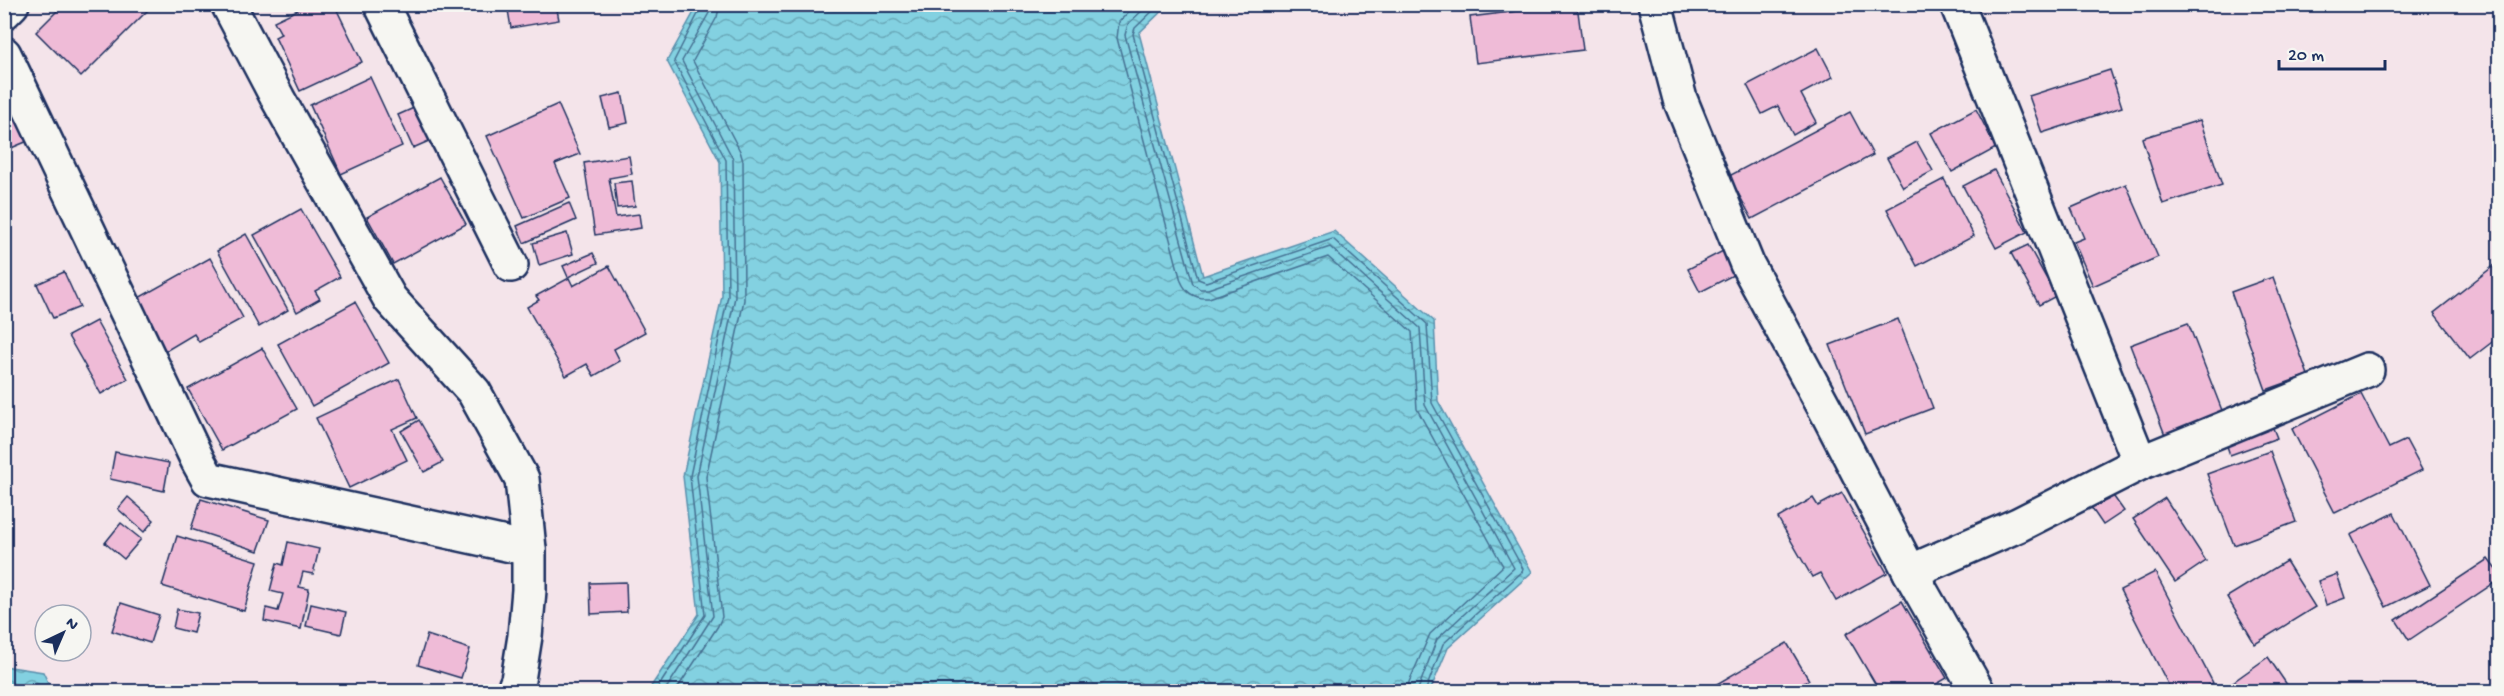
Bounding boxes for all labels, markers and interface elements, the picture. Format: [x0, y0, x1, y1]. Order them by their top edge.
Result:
scale bar [2279, 33, 2386, 71]
text: 20 m [2288, 46, 2324, 67]
north arrow [33, 603, 93, 663]
text: N [61, 614, 82, 636]

